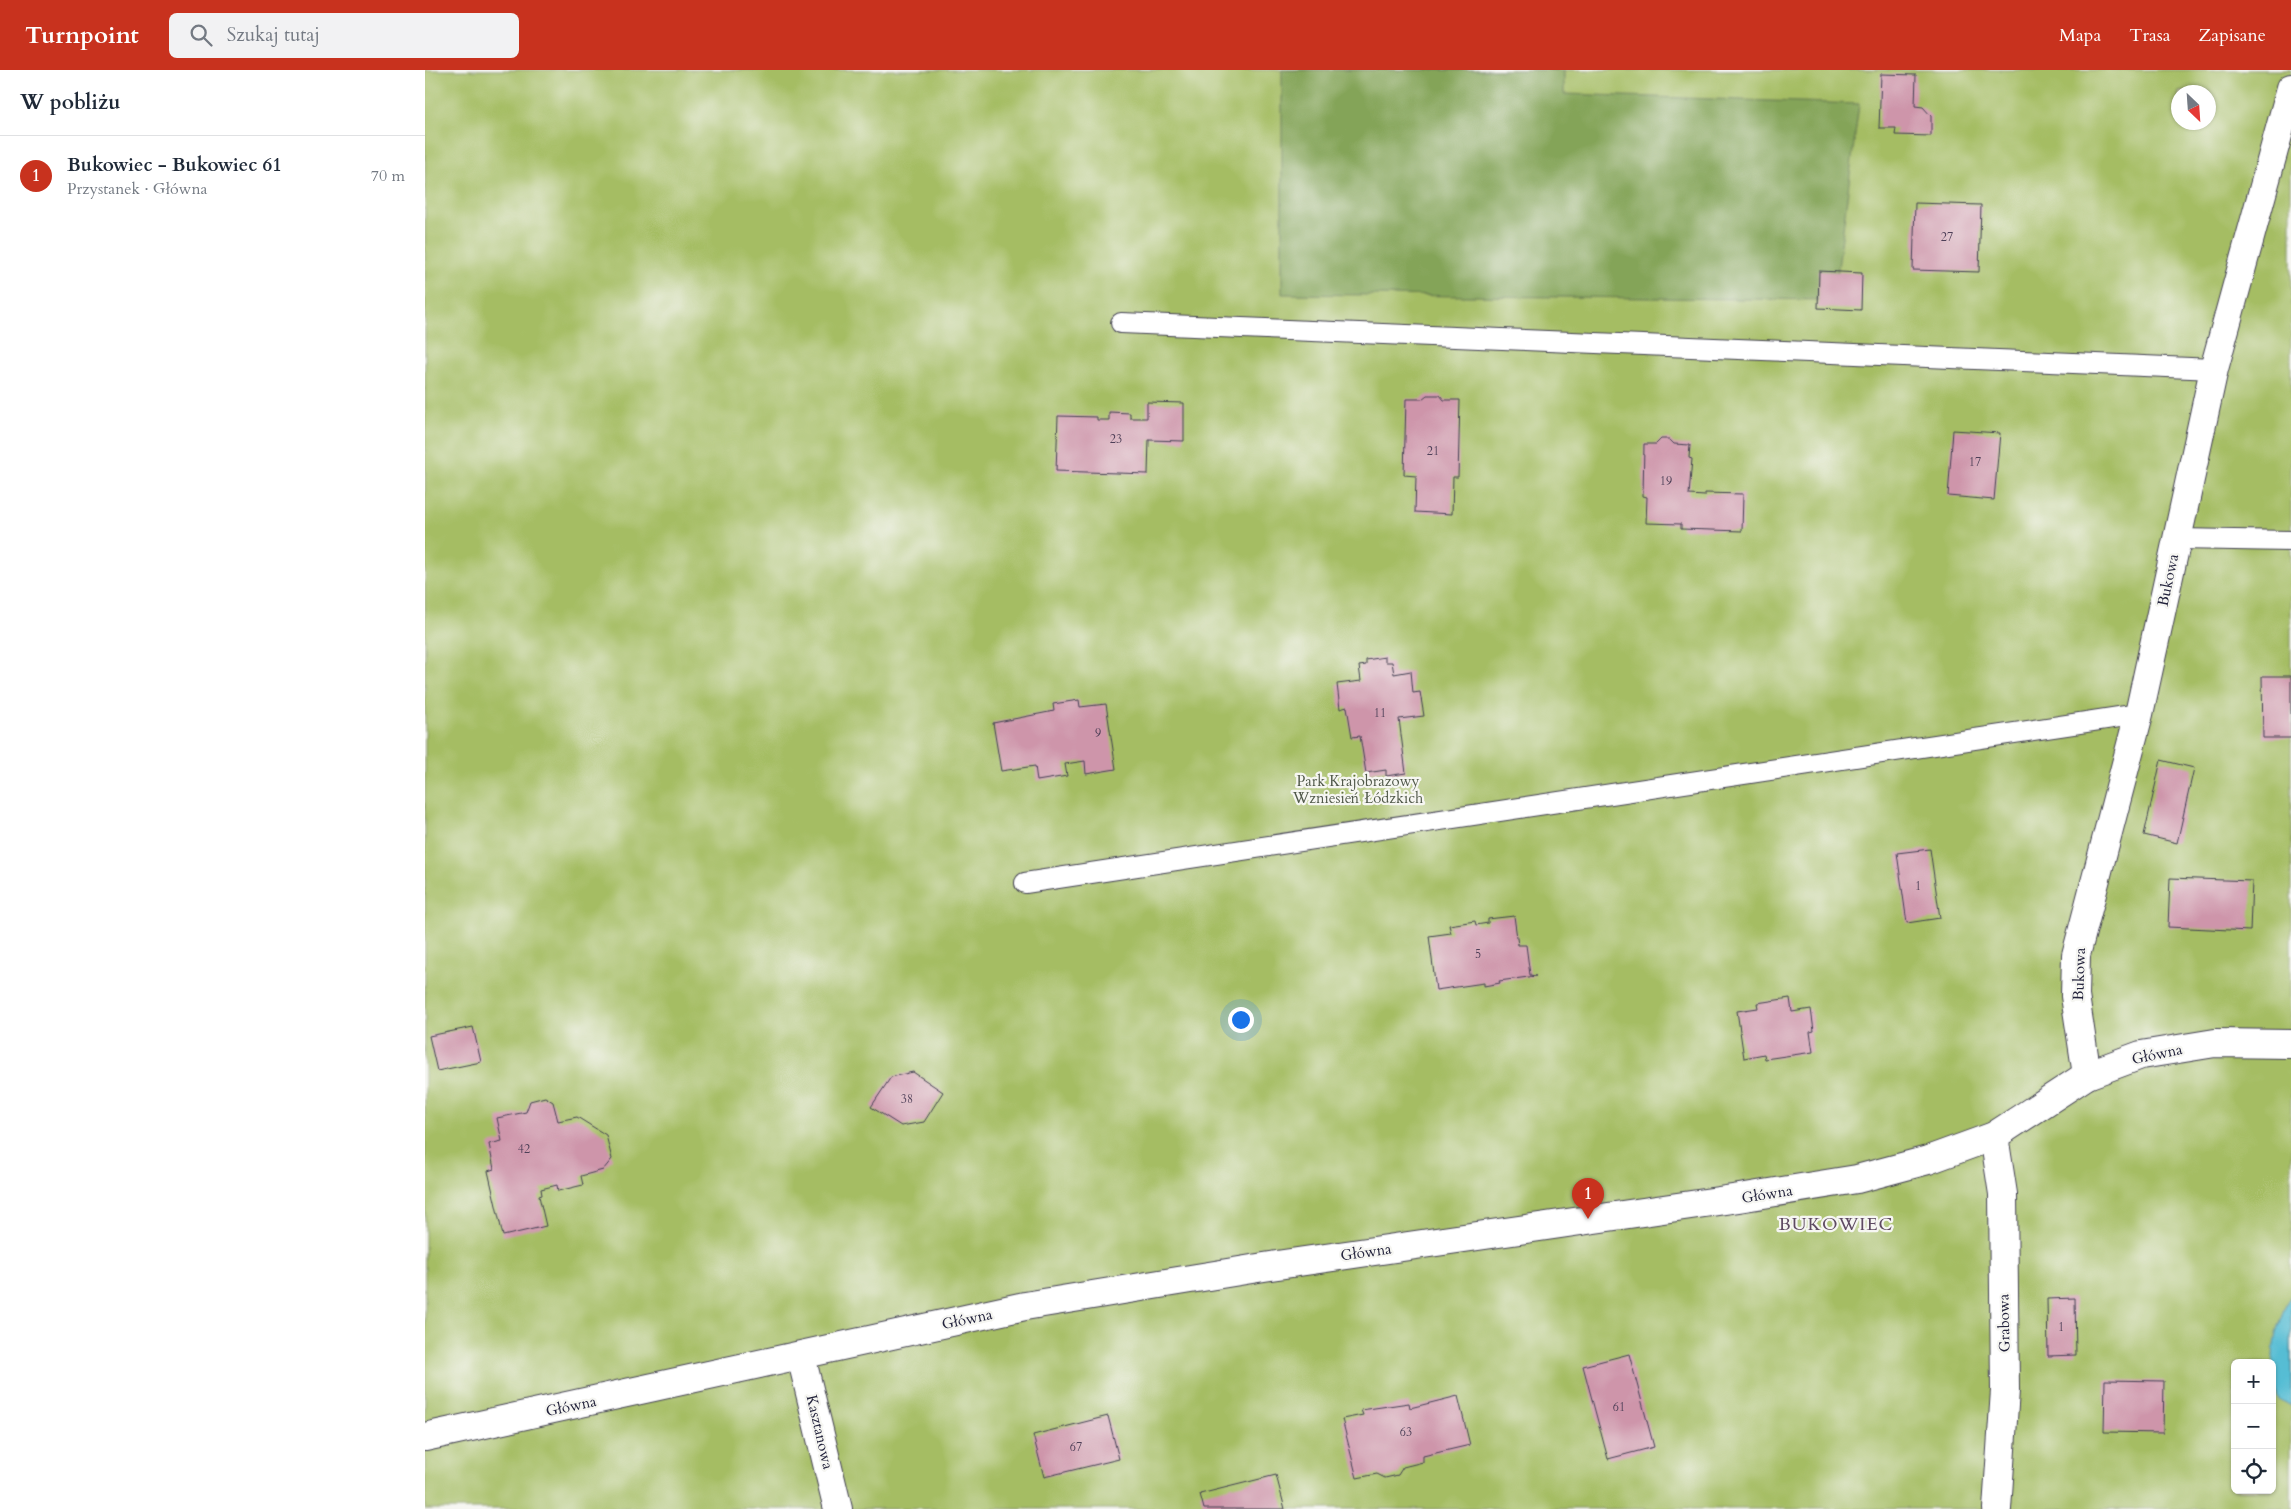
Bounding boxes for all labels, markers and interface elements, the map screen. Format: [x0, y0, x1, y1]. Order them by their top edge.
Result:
search box [169, 13, 519, 58]
text: Turnpoint [25, 19, 139, 52]
icon: search [187, 21, 215, 49]
text: Szukaj tutaj [227, 22, 320, 48]
text: Mapa [2059, 23, 2101, 48]
text: Trasa [2129, 23, 2171, 48]
text: Zapisane [2199, 23, 2266, 48]
north arrow [2171, 85, 2216, 130]
text: W pobliżu [20, 88, 121, 117]
text: Bukowiec - Bukowiec 61 [67, 152, 282, 178]
text: 1 [32, 165, 40, 187]
text: 70 m [371, 165, 405, 187]
text: Przystanek · Główna [67, 178, 207, 200]
house number: 27 [1941, 229, 1953, 245]
house number: 23 [1110, 431, 1122, 447]
house number: 21 [1427, 443, 1439, 459]
house number: 17 [1969, 454, 1981, 470]
house number: 19 [1660, 473, 1672, 489]
street label: Bukowa [2153, 551, 2183, 608]
house number: 11 [1374, 705, 1386, 721]
house number: 9 [1095, 725, 1101, 741]
park label: Park Krajobrazowy Wzniesień Łódzkich [1292, 771, 1424, 808]
house number: 1 [1915, 878, 1921, 894]
house number: 5 [1475, 946, 1481, 962]
street label: Bukowa [2068, 947, 2090, 1001]
your location [1228, 1007, 1254, 1033]
street label: Główna [2130, 1039, 2185, 1069]
house number: 38 [901, 1091, 913, 1107]
house number: 42 [518, 1141, 530, 1157]
pin: 1 [1572, 1178, 1604, 1219]
street label: Główna [1740, 1180, 1794, 1208]
district label: BUKOWIEC [1779, 1212, 1893, 1237]
street label: Główna [1339, 1238, 1393, 1265]
street label: Grabowa [1993, 1293, 2015, 1352]
street label: Główna [940, 1304, 995, 1334]
house number: 1 [2058, 1319, 2064, 1335]
map controls [2231, 1359, 2276, 1494]
button: + [2231, 1359, 2276, 1404]
street label: Główna [544, 1391, 599, 1421]
street label: Kasztanowa [802, 1393, 838, 1472]
house number: 61 [1613, 1399, 1625, 1415]
button: − [2231, 1404, 2276, 1449]
house number: 63 [1400, 1424, 1412, 1440]
house number: 67 [1070, 1439, 1082, 1455]
button: locate [2231, 1449, 2276, 1494]

